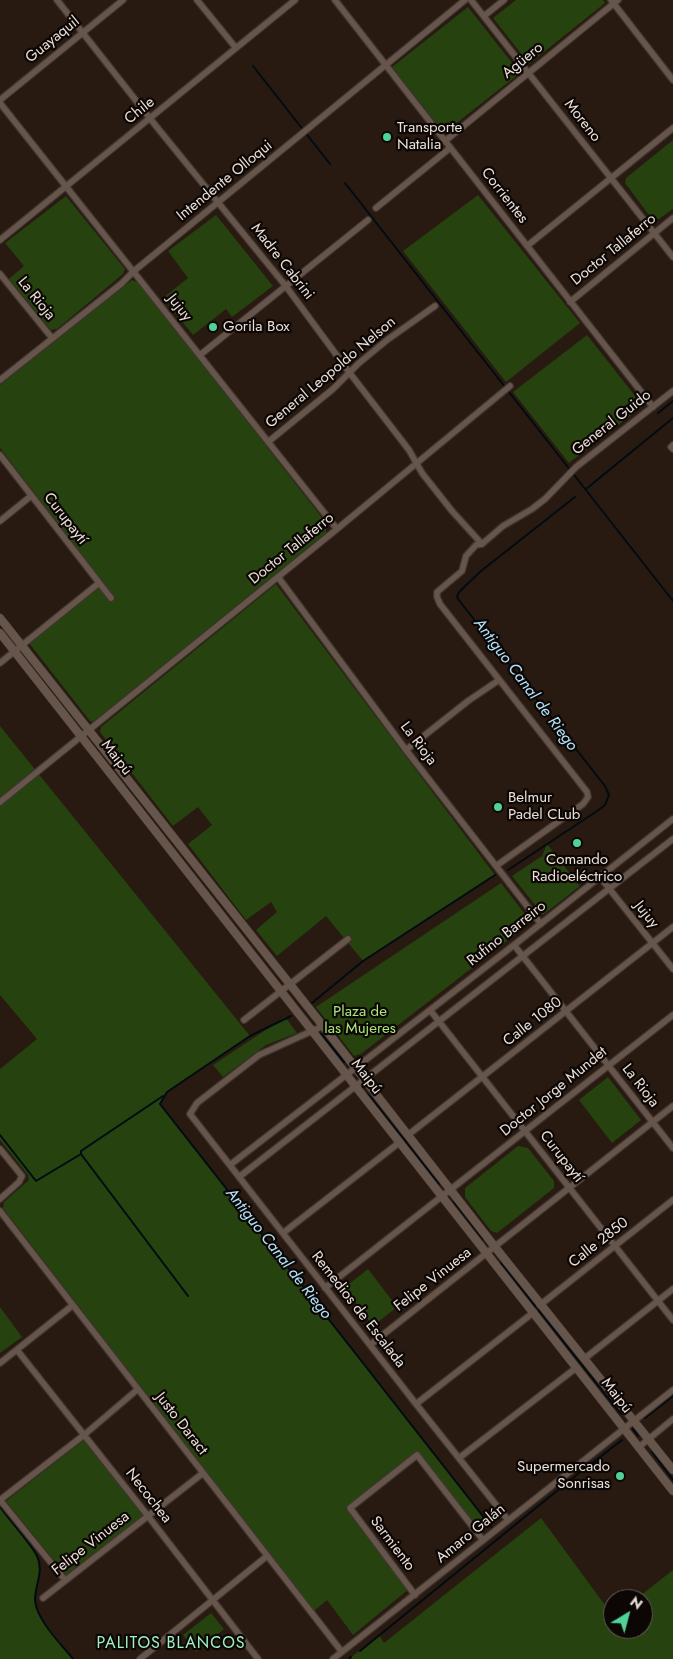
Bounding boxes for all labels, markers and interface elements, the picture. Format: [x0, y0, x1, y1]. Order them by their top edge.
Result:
street label: Guayaquil [22, 13, 84, 67]
street label: Agüero [499, 39, 547, 83]
street label: Chile [121, 94, 159, 128]
street label: Moreno [560, 96, 604, 146]
place label: Transporte Natalia [397, 119, 462, 154]
marker: Transporte Natalia [381, 131, 393, 143]
street label: Intendente Olloqui [173, 137, 277, 225]
street label: Corrientes [477, 165, 531, 227]
street label: Doctor Tallaferro [568, 210, 660, 290]
street label: Madre Cabrini [247, 220, 317, 304]
street label: La Rioja [13, 274, 59, 324]
street label: Jujuy [163, 291, 195, 325]
street label: General Leopoldo Nelson [262, 313, 400, 433]
place label: Gorila Box [223, 318, 290, 336]
marker: Gorila Box [207, 321, 219, 333]
street label: General Guido [569, 387, 655, 459]
street label: Curupaytí [39, 489, 91, 549]
street label: Doctor Tallaferro [246, 509, 338, 589]
water label: Antiguo Canal de Riego [469, 615, 581, 755]
street label: La Rioja [396, 719, 440, 769]
street label: Maipú [97, 737, 135, 779]
place label: Belmur Padel CLub [508, 789, 580, 824]
marker: Belmur Padel CLub [492, 801, 504, 813]
marker: Comando Radioeléctrico [571, 837, 583, 849]
place label: Comando Radioeléctrico [532, 851, 622, 886]
street label: Rufino Barreiro [464, 898, 550, 970]
street label: Jujuy [630, 898, 662, 932]
street label: Calle 1080 [500, 993, 566, 1051]
park label: Plaza de las Mujeres [324, 1003, 396, 1038]
street label: Doctor Jorge Mundet [497, 1043, 611, 1141]
street label: Maipú [347, 1056, 385, 1098]
street label: La Rioja [618, 1061, 662, 1111]
street label: Curupaytí [535, 1127, 587, 1187]
water label: Antiguo Canal de Riego [221, 1185, 335, 1323]
street label: Calle 2850 [566, 1214, 632, 1272]
street label: Felipe Vinuesa [391, 1244, 475, 1316]
street label: Remedios de Escalada [307, 1248, 409, 1372]
street label: Maipú [597, 1375, 635, 1417]
street label: Justo Daract [151, 1389, 211, 1459]
place label: Supermercado Sonrisas [517, 1458, 610, 1493]
street label: Necochea [121, 1465, 175, 1527]
marker: Supermercado Sonrisas [614, 1470, 626, 1482]
street label: Amaro Galán [433, 1501, 509, 1567]
street label: Felipe Vinuesa [49, 1508, 133, 1580]
street label: Sarmiento [366, 1513, 418, 1575]
north arrow [603, 1589, 653, 1639]
text: N [626, 1591, 647, 1614]
district label: PALITOS BLANCOS [95, 1634, 247, 1654]

